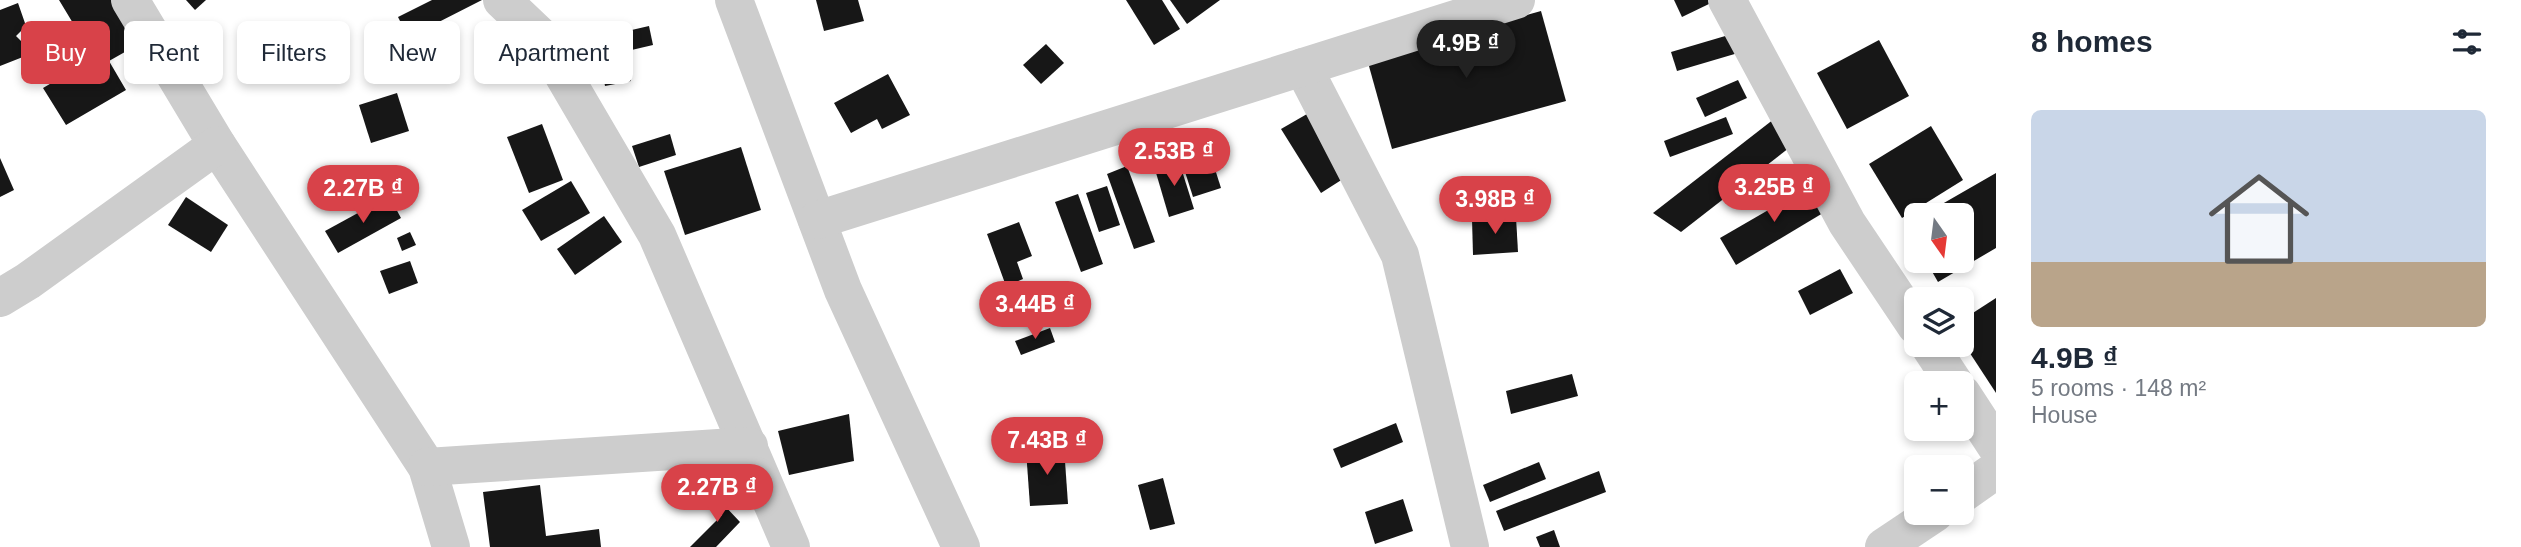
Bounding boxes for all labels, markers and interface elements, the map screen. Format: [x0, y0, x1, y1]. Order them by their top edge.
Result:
pin: 4.9B ₫ [1409, 20, 1523, 80]
chip: Buy [21, 21, 110, 84]
chip: Rent [124, 21, 223, 84]
chip: Filters [237, 21, 350, 84]
chip: New [364, 21, 460, 84]
chip: Apartment [474, 21, 633, 84]
icon: filters [2448, 23, 2486, 61]
text: 8 homes [2031, 25, 2153, 58]
text: 4.9B ₫ [1433, 30, 1499, 56]
pin: 2.53B ₫ [1109, 128, 1239, 188]
text: 2.53B ₫ [1134, 138, 1214, 164]
icon: home [2196, 156, 2322, 282]
pin: 3.25B ₫ [1709, 164, 1839, 224]
pin: 2.27B ₫ [298, 166, 428, 225]
text: 3.25B ₫ [1734, 174, 1814, 200]
text: 2.27B ₫ [323, 175, 403, 201]
pin: 3.98B ₫ [1430, 176, 1560, 236]
text: 3.98B ₫ [1455, 186, 1535, 212]
north arrow [1904, 203, 1974, 273]
map controls [1904, 203, 1974, 525]
pin: 3.44B ₫ [970, 282, 1100, 341]
button: layers [1904, 287, 1974, 357]
text: 3.44B ₫ [995, 291, 1075, 317]
text: 4.9B ₫ [2031, 341, 2118, 374]
button: + [1904, 371, 1974, 441]
text: 5 rooms · 148 m² [2031, 375, 2206, 401]
text: House [2031, 402, 2097, 428]
pin: 7.43B ₫ [982, 418, 1112, 477]
text: 7.43B ₫ [1007, 427, 1087, 453]
button: − [1904, 455, 1974, 525]
pin: 2.27B ₫ [652, 464, 782, 524]
text: 2.27B ₫ [677, 474, 757, 500]

